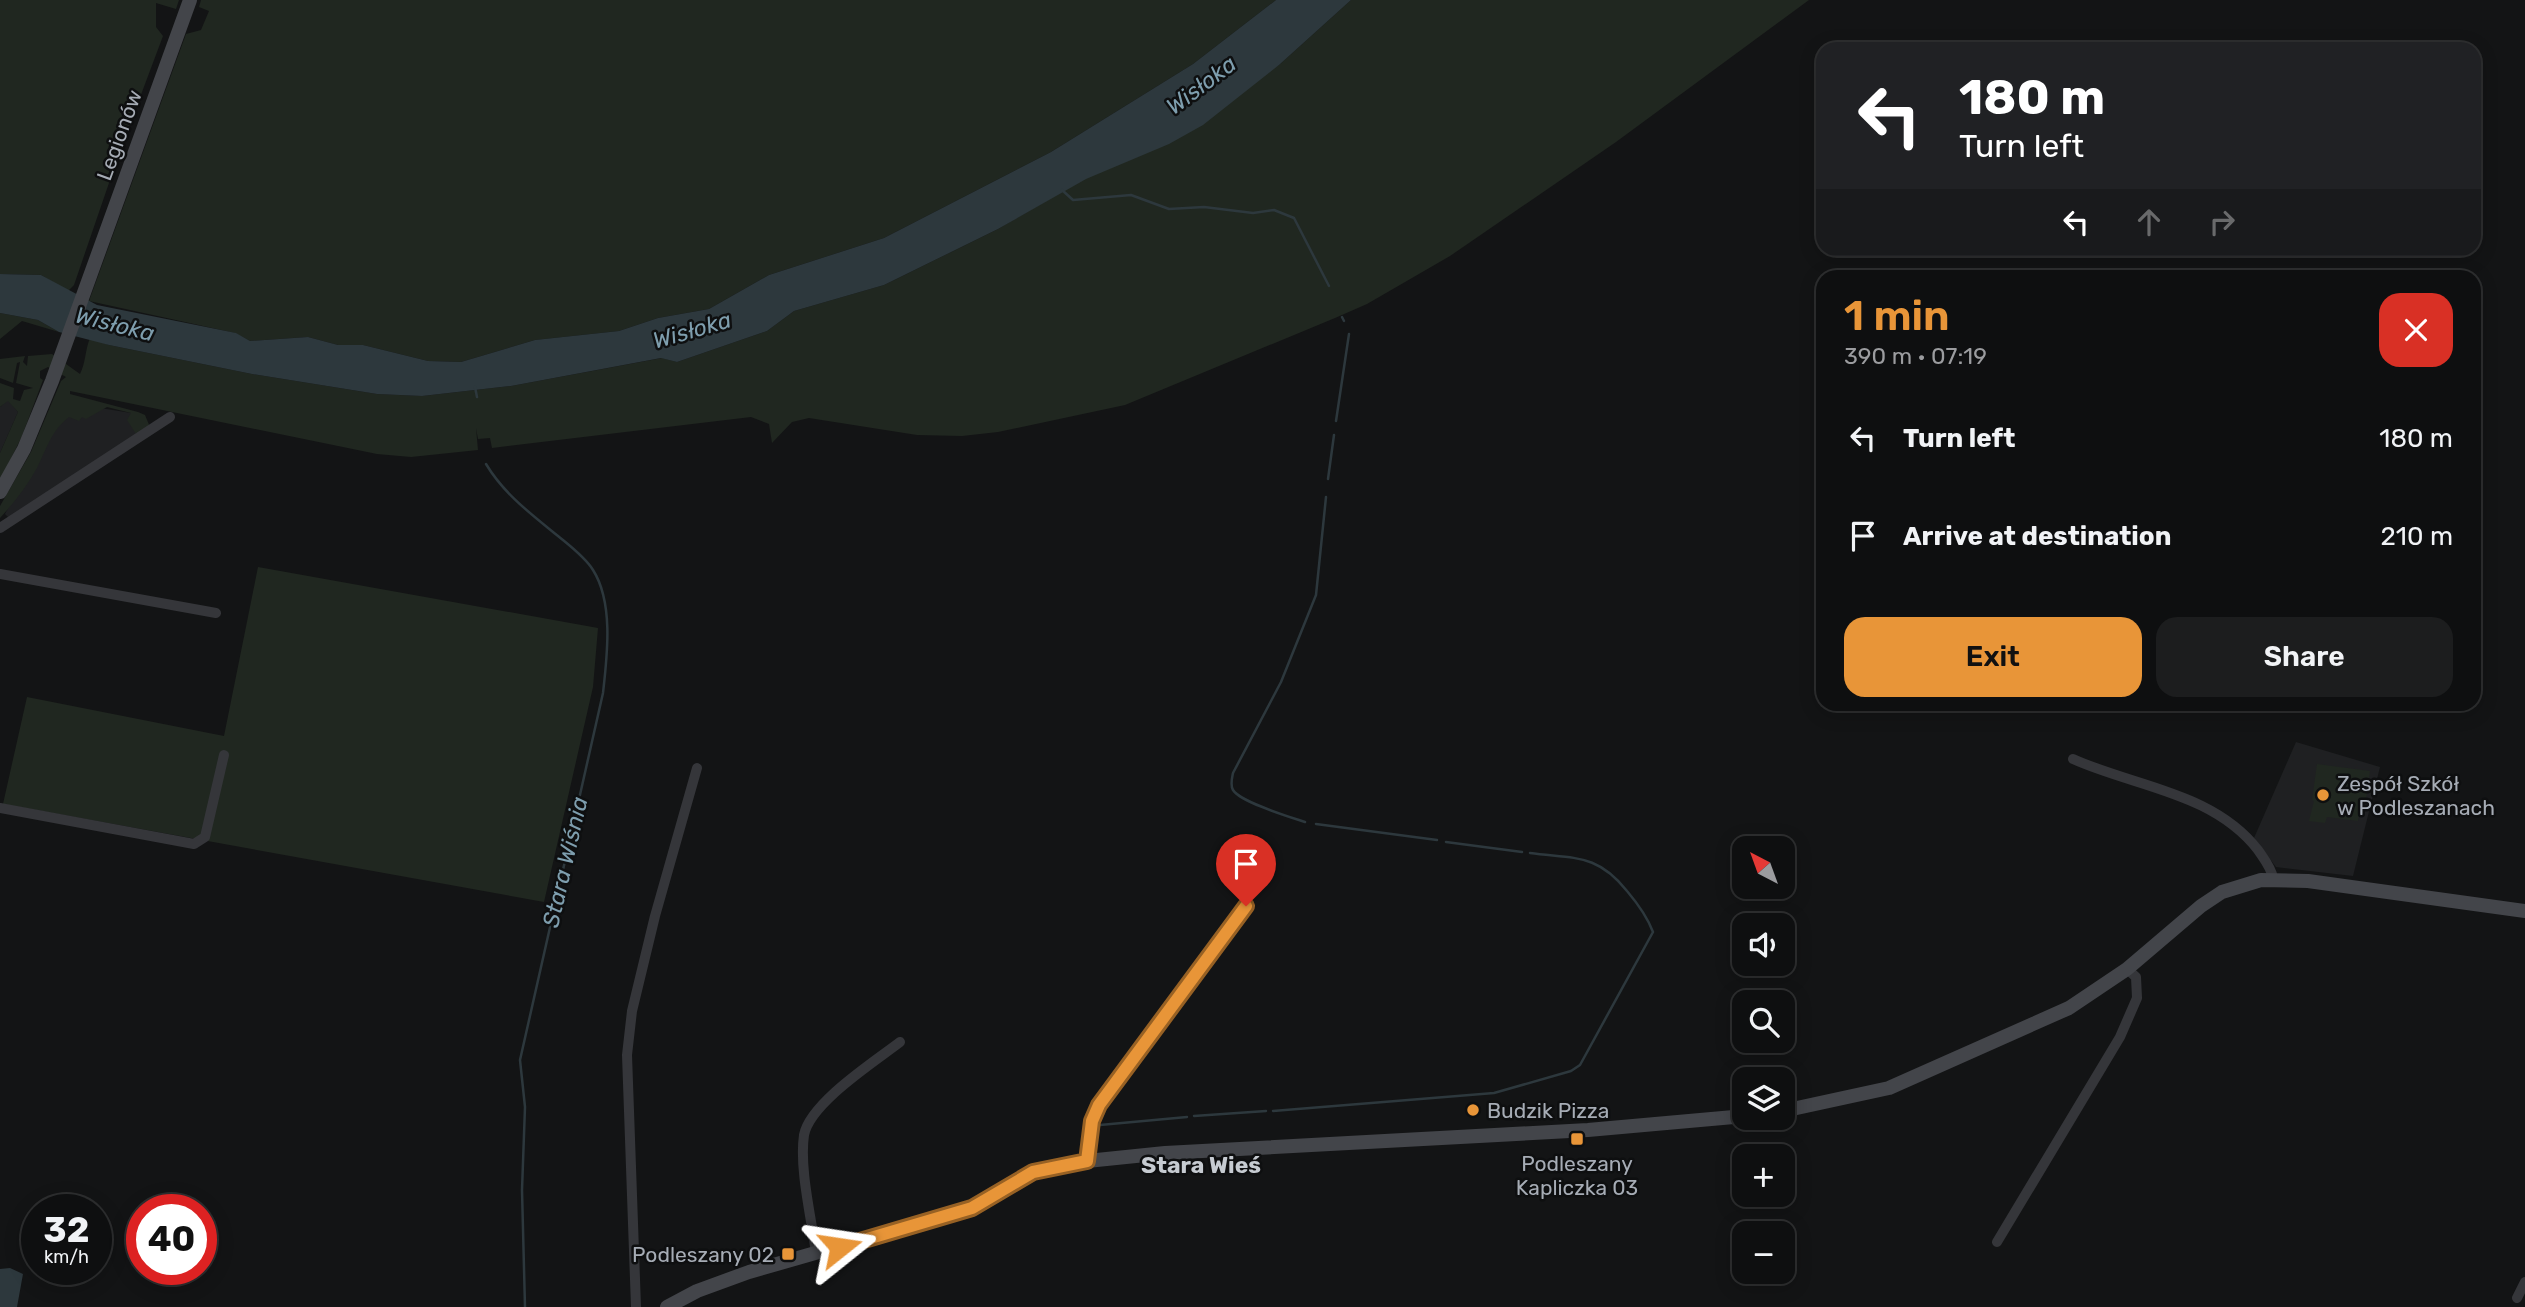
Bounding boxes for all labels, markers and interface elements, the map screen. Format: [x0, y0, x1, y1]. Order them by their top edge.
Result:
water label: Wisłoka [1160, 50, 1242, 120]
text: 180 m [1959, 68, 2105, 126]
icon: left [1844, 70, 1935, 161]
street label: Legionów [91, 86, 147, 184]
text: Turn left [1959, 127, 2084, 165]
icon: left [2057, 203, 2095, 241]
icon: ahead [2130, 203, 2168, 241]
icon: right [2203, 203, 2241, 241]
text: 1 min [1844, 291, 1950, 341]
button: close [2379, 293, 2453, 367]
water label: Wisłoka [73, 301, 157, 347]
water label: Wisłoka [650, 305, 734, 355]
text: 390 m · 07:19 [1844, 342, 1987, 370]
icon: left [1844, 419, 1882, 457]
text: Turn left [1903, 423, 2015, 454]
text: 180 m [2379, 423, 2453, 454]
icon: arrive [1844, 517, 1882, 555]
text: Arrive at destination [1903, 521, 2171, 552]
text: 210 m [2381, 521, 2453, 552]
button: Exit [1844, 617, 2142, 697]
button: Share [2156, 617, 2453, 697]
place label: Zespół Szkół w Podleszanach [2337, 771, 2495, 820]
marker: Zespół Szkół w Podleszanach [2315, 787, 2331, 803]
water label: Stara Wiśnia [536, 794, 594, 930]
pin [1216, 834, 1276, 906]
north arrow [1732, 836, 1796, 900]
map controls [1732, 836, 1795, 1284]
icon: arrive [1227, 845, 1265, 883]
button: sound [1732, 913, 1795, 976]
button: search [1732, 990, 1795, 1053]
button: layers [1732, 1067, 1795, 1130]
place label: Budzik Pizza [1487, 1098, 1609, 1123]
marker: Budzik Pizza [1465, 1102, 1481, 1118]
marker: Podleszany Kapliczka 03 [1569, 1131, 1585, 1147]
button: + [1732, 1144, 1795, 1207]
district label: Stara Wieś [1141, 1151, 1261, 1179]
place label: Podleszany Kapliczka 03 [1516, 1151, 1638, 1200]
speed limit sign: 40 [126, 1194, 217, 1285]
text: 32 [44, 1209, 89, 1251]
position arrow [803, 1210, 877, 1284]
button: − [1732, 1221, 1795, 1284]
place label: Podleszany 02 [632, 1242, 774, 1267]
text: km/h [44, 1246, 89, 1268]
marker: Podleszany 02 [780, 1246, 796, 1262]

